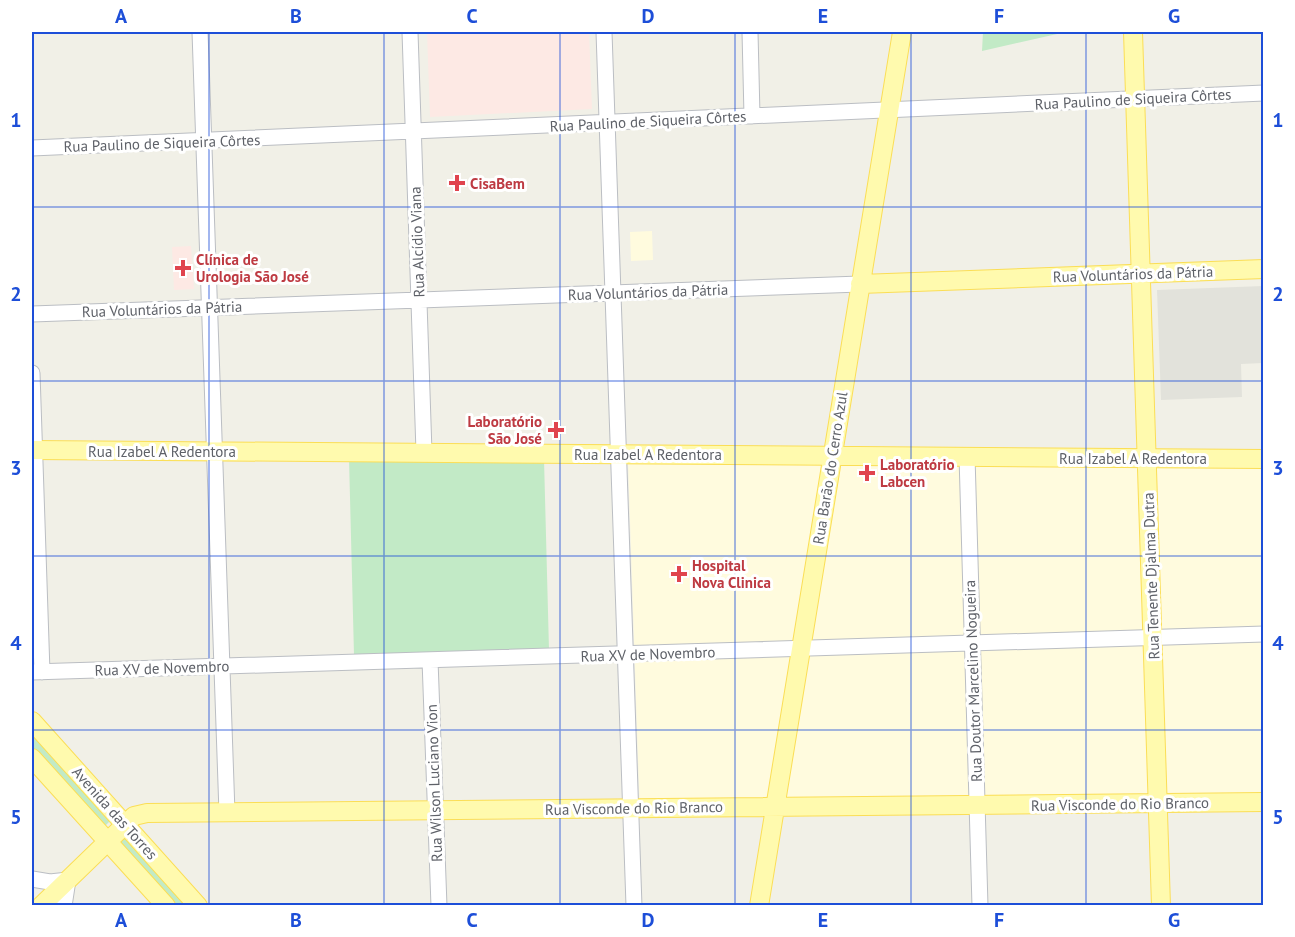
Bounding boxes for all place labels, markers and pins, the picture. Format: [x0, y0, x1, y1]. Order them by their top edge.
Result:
marker: CisaBem [448, 174, 466, 192]
place label: CisaBem [470, 174, 525, 193]
place label: Clínica de Urologia São José [196, 250, 309, 286]
marker: Clínica de Urologia São José [174, 259, 192, 277]
place label: Laboratório São José [467, 412, 542, 448]
marker: Laboratório São José [547, 421, 565, 439]
place label: Laboratório Labcen [880, 455, 955, 491]
marker: Laboratório Labcen [858, 464, 876, 482]
place label: Hospital Nova Clinica [692, 556, 771, 592]
marker: Hospital Nova Clinica [670, 565, 688, 583]

